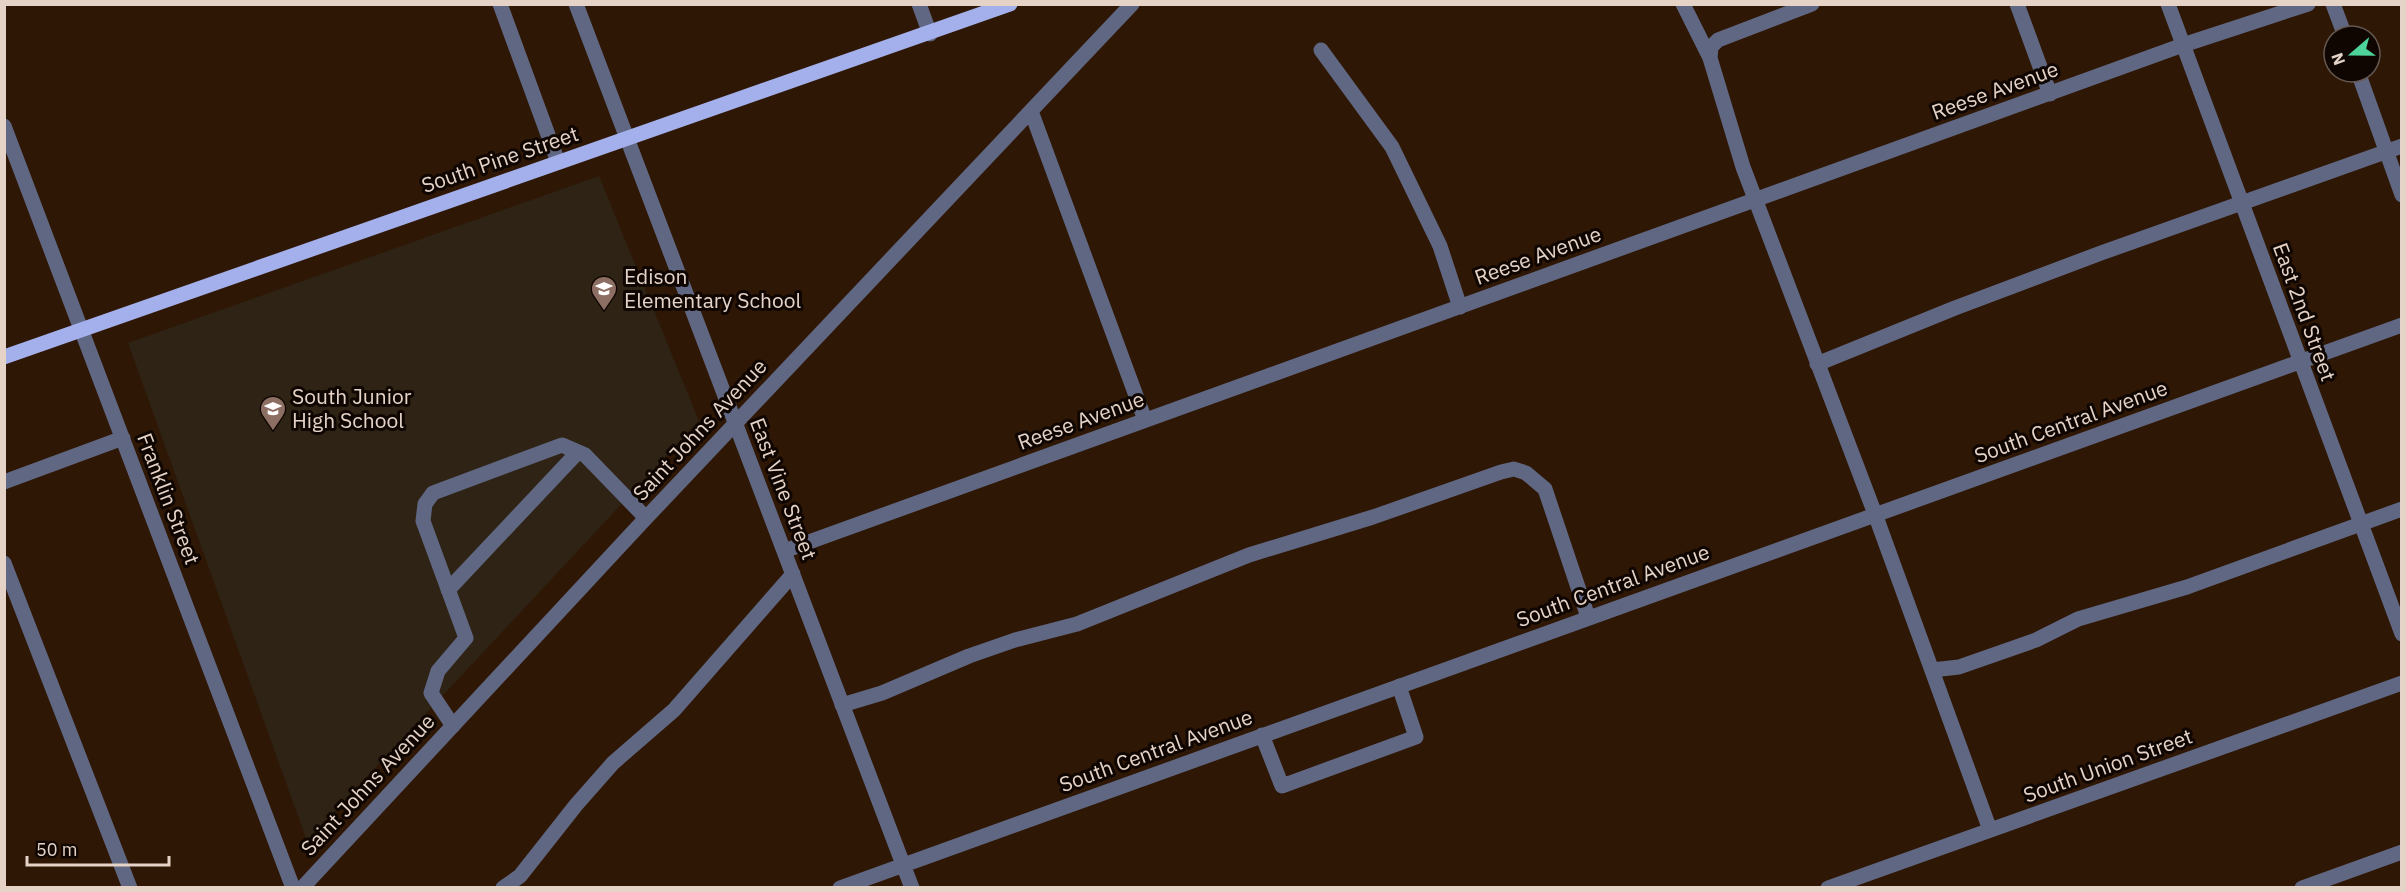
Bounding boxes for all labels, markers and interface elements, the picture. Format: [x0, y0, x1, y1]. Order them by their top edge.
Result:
north arrow [2322, 24, 2382, 84]
text: N [2327, 50, 2349, 68]
street label: Reese Avenue [1927, 54, 2062, 126]
street label: South Pine Street [418, 119, 582, 199]
street label: Reese Avenue [1470, 219, 1605, 291]
street label: East 2nd Street [2267, 239, 2343, 385]
place label: Edison Elementary School [624, 262, 801, 314]
school or university icon: Edison Elementary School [589, 274, 619, 312]
street label: Saint Johns Avenue [626, 352, 772, 506]
street label: South Central Avenue [1970, 373, 2171, 469]
place label: South Junior High School [292, 382, 412, 434]
street label: Reese Avenue [1013, 384, 1148, 456]
school or university icon: South Junior High School [258, 394, 288, 432]
street label: East Vine Street [744, 414, 824, 564]
street label: Franklin Street [131, 429, 207, 568]
street label: South Central Avenue [1512, 537, 1713, 633]
street label: South Central Avenue [1055, 702, 1256, 798]
street label: Saint Johns Avenue [294, 707, 440, 861]
street label: South Union Street [2019, 721, 2196, 809]
scale bar [27, 829, 170, 867]
text: 50 m [36, 838, 78, 861]

